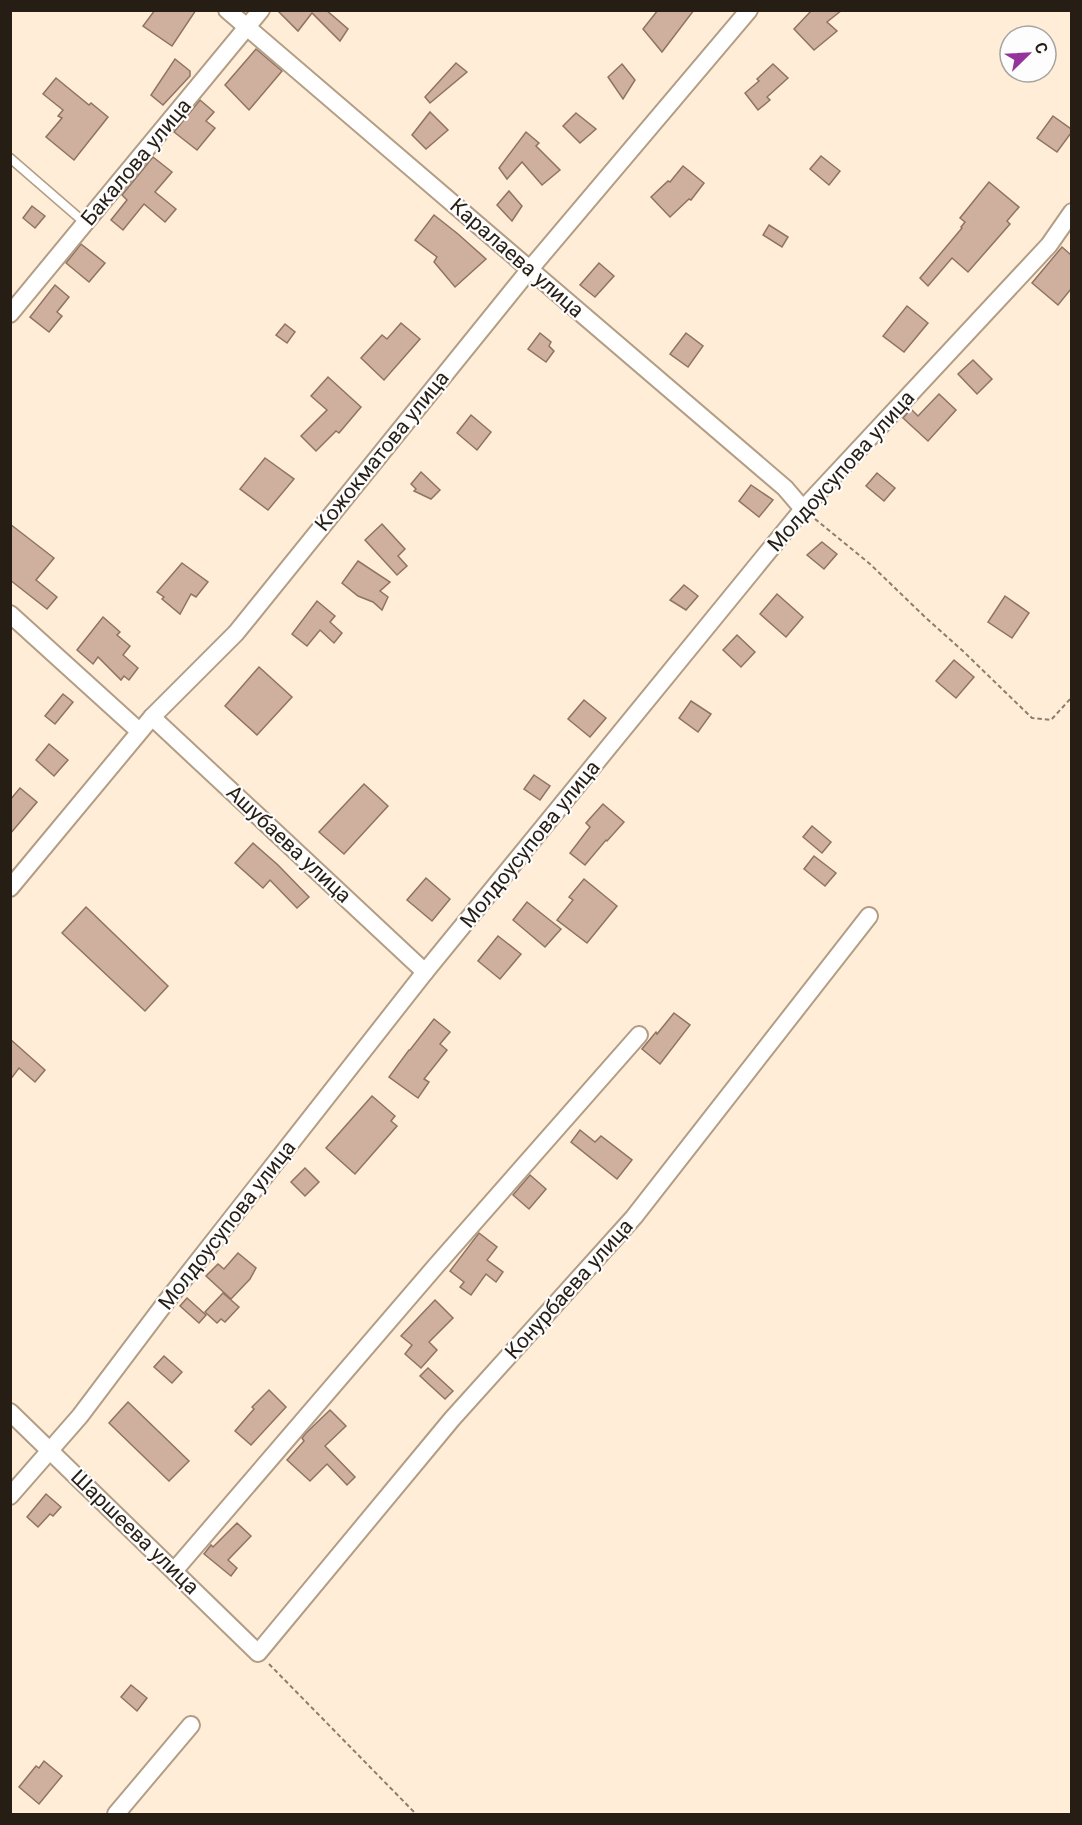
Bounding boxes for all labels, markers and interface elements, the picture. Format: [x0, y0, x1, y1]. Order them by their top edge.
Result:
north arrow [998, 24, 1058, 84]
text: С [1030, 39, 1052, 57]
street label: Бакалова улица [76, 94, 196, 230]
street label: Каралаева улица [445, 193, 589, 323]
street label: Кожокматова улица [310, 366, 454, 536]
street label: Молдоусупова улица [763, 386, 919, 556]
street label: Молдоусупова улица [455, 756, 605, 932]
street label: Ашубаева улица [222, 780, 356, 908]
street label: Молдоусупова улица [154, 1136, 300, 1314]
street label: Конурбаева улица [500, 1214, 638, 1364]
street label: Шаршеева улица [66, 1465, 204, 1599]

